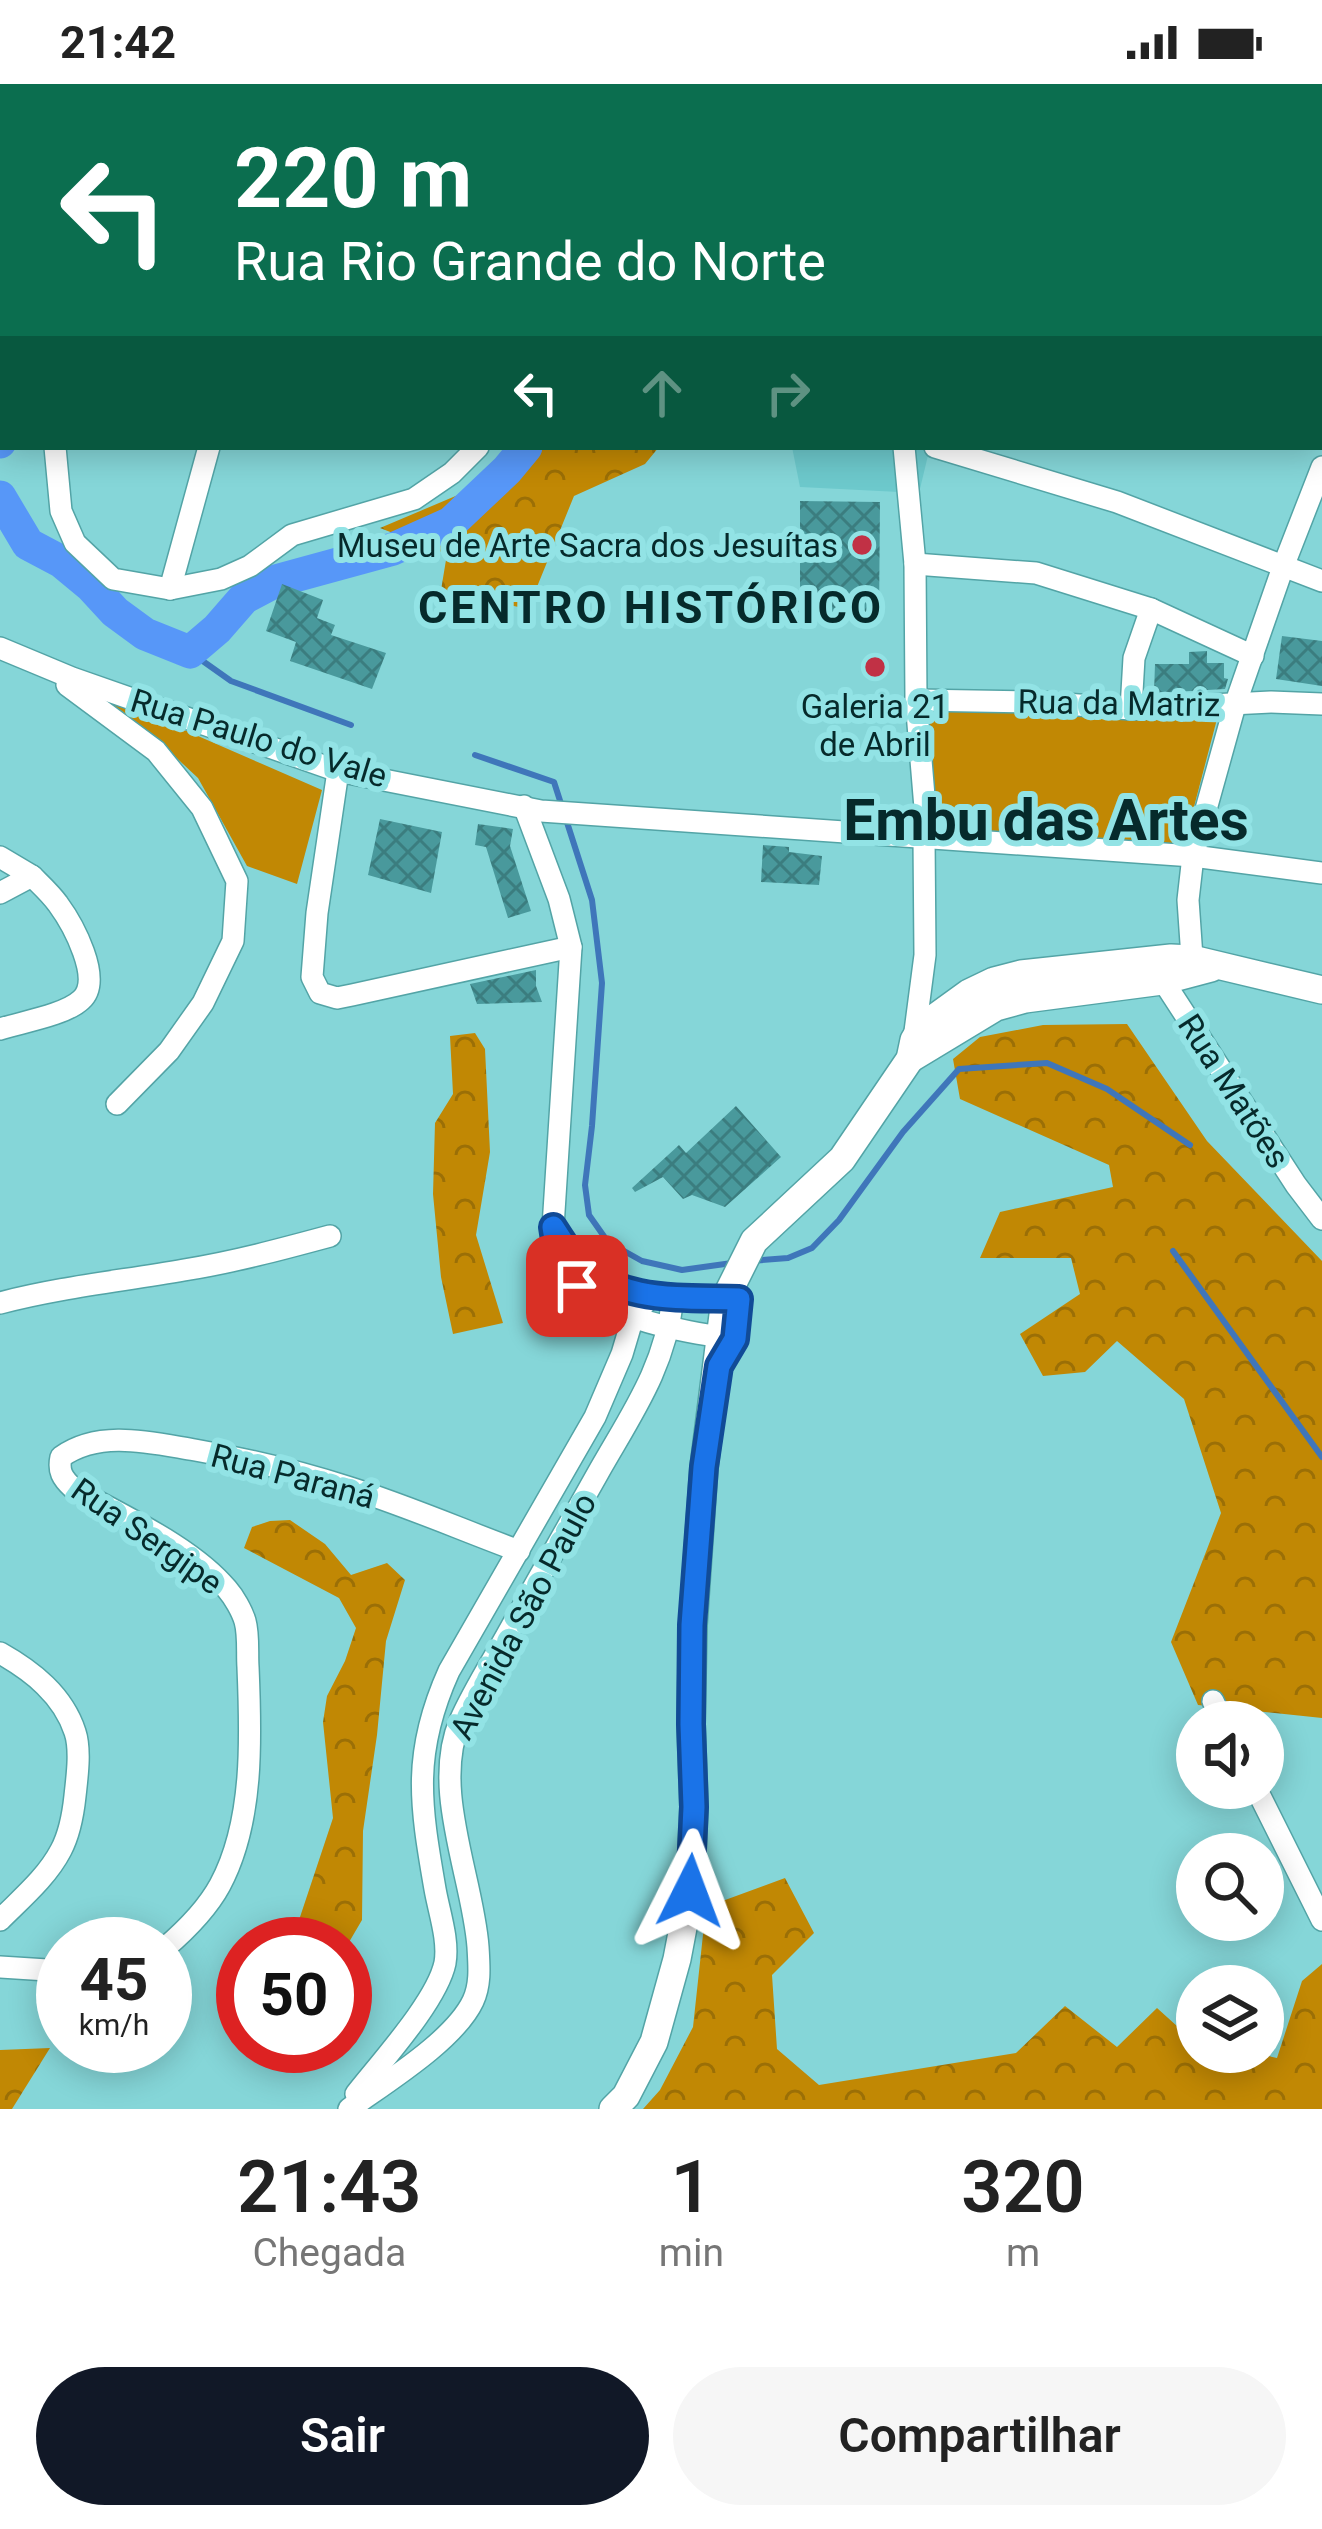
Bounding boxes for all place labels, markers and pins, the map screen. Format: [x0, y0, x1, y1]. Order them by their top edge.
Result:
place label: Museu de Arte Sacra dos Jesuítas [337, 526, 838, 565]
marker: Museu de Arte Sacra dos Jesuítas [849, 532, 875, 558]
marker: Galeria 21 de Abril [862, 654, 888, 680]
place label: Galeria 21 de Abril [801, 687, 949, 764]
pin [526, 1235, 628, 1337]

